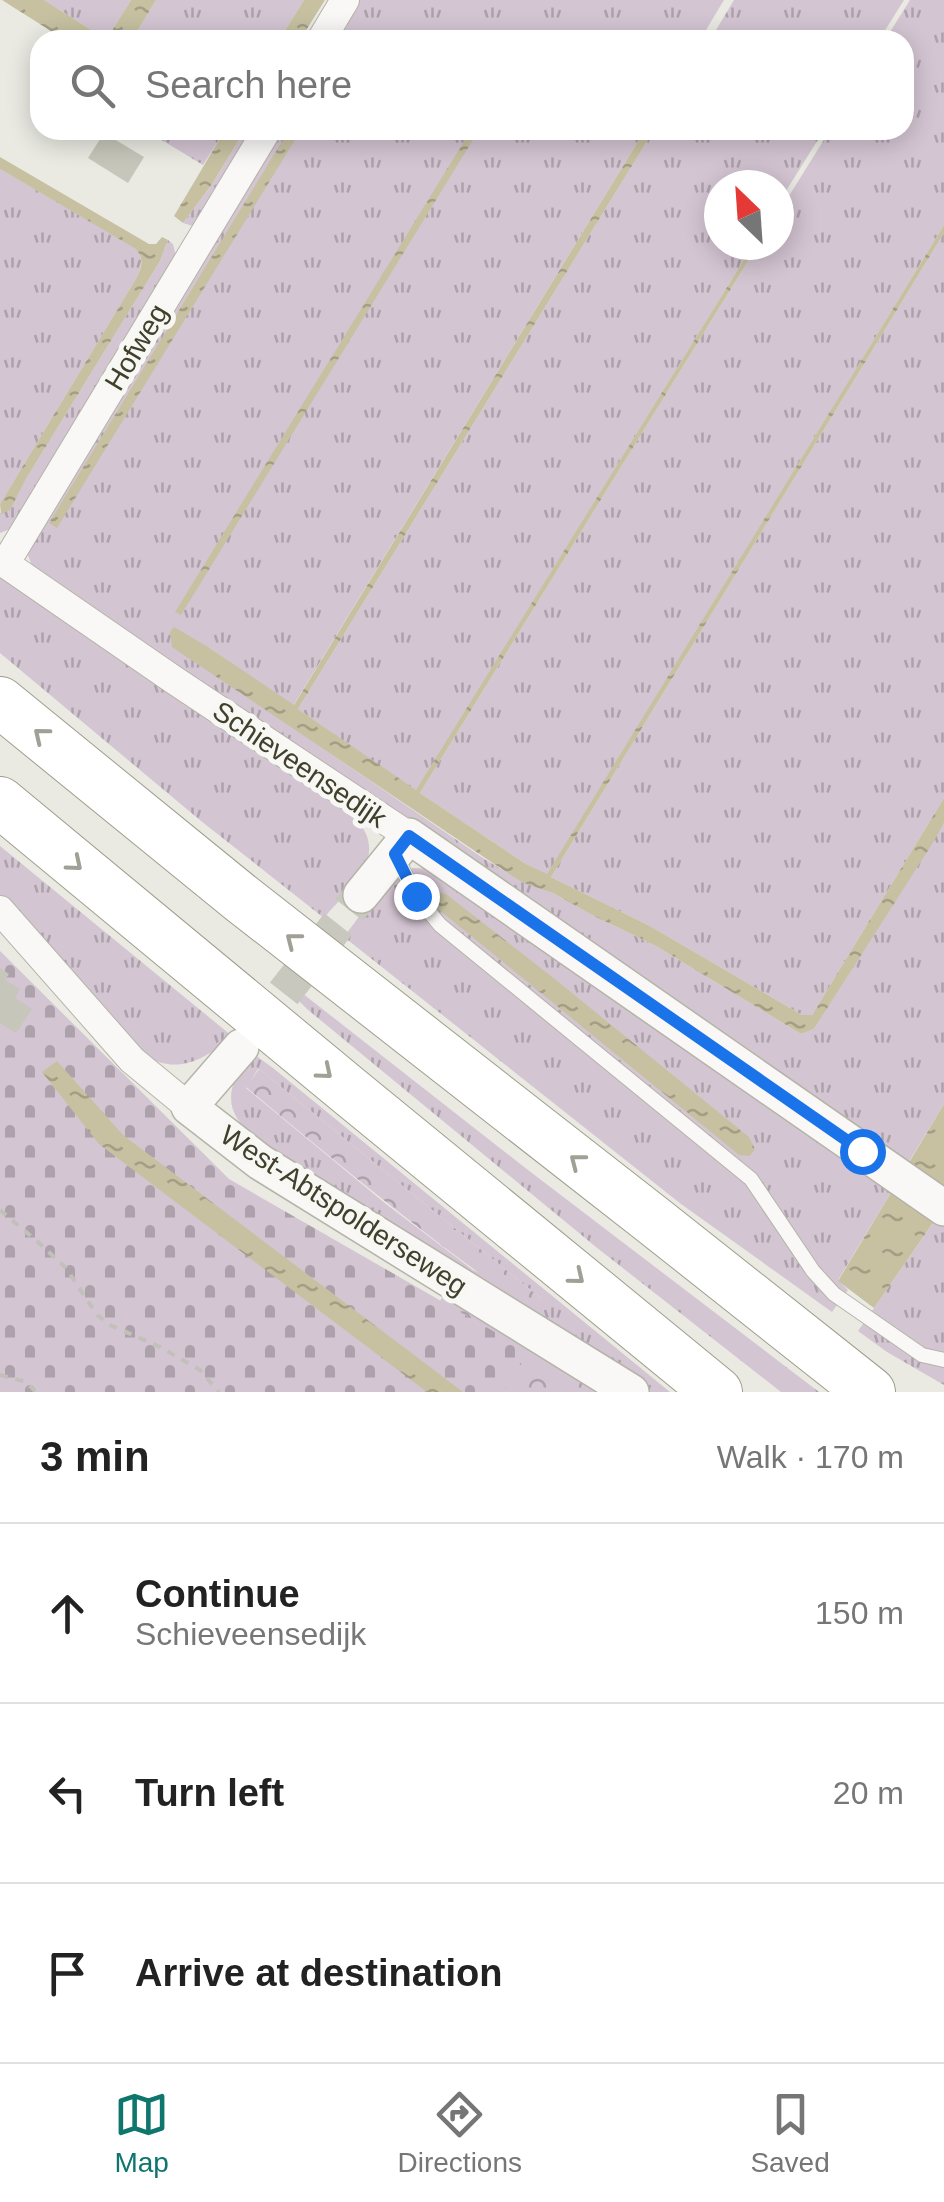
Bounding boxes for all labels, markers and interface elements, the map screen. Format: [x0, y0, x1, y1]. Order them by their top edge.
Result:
search box [30, 30, 914, 140]
icon: search [65, 58, 120, 113]
text: Search here [145, 64, 352, 106]
north arrow [704, 170, 794, 260]
street label: Hofweg [99, 299, 174, 396]
street label: Schieveensedijk [207, 695, 393, 834]
one-way arrow [34, 729, 52, 747]
one-way arrow [64, 852, 82, 870]
route end [394, 874, 440, 920]
one-way arrow [286, 934, 304, 952]
one-way arrow [314, 1060, 332, 1078]
street label: West-Abtspolderseweg [215, 1119, 473, 1302]
route start [840, 1129, 886, 1175]
one-way arrow [571, 1155, 589, 1173]
one-way arrow [565, 1265, 583, 1283]
text: 3 min [40, 1433, 150, 1480]
text: Walk · 170 m [717, 1439, 904, 1475]
text: Continue [135, 1573, 300, 1615]
icon: ahead [40, 1586, 95, 1641]
text: 150 m [815, 1595, 904, 1631]
text: Schieveensedijk [135, 1616, 366, 1652]
icon: left [40, 1766, 95, 1821]
text: Turn left [135, 1772, 284, 1814]
text: 20 m [833, 1775, 904, 1811]
icon: arrive [40, 1946, 95, 2001]
text: Arrive at destination [135, 1952, 502, 1994]
tab: Map [114, 2087, 169, 2179]
tab: Directions [398, 2087, 522, 2179]
tab: Saved [750, 2087, 830, 2179]

